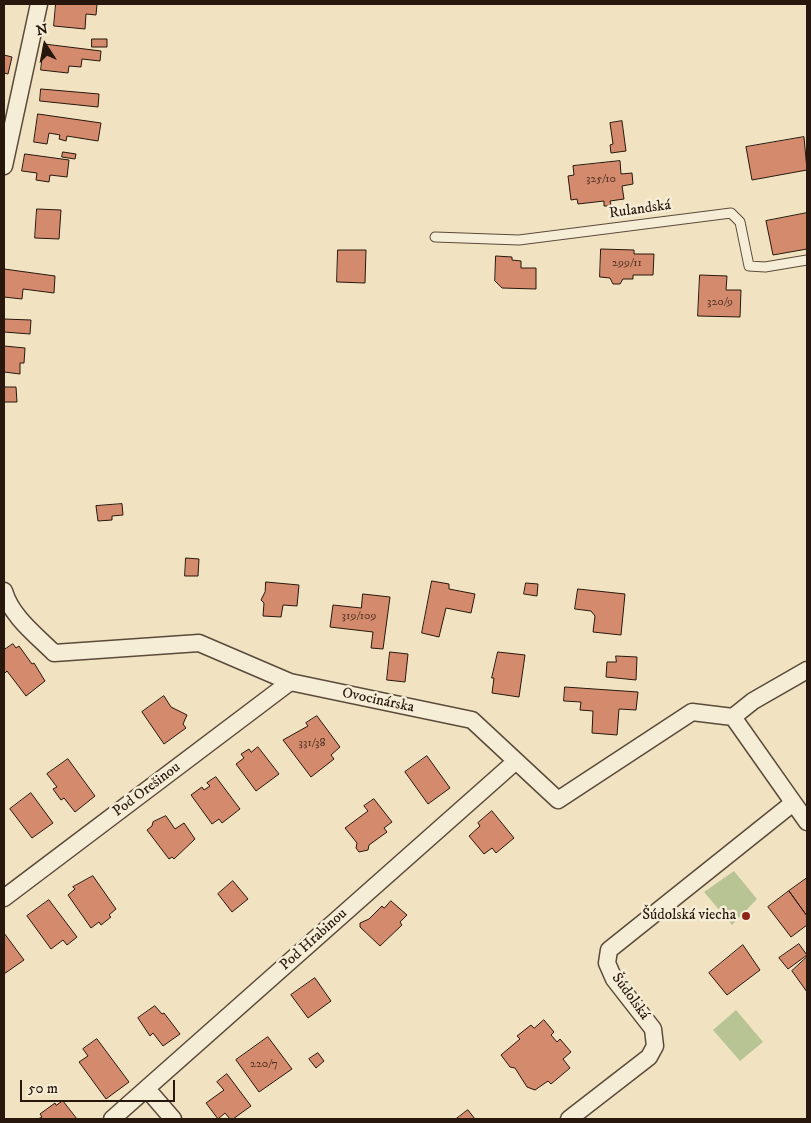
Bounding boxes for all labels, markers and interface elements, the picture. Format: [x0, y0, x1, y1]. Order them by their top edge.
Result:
north arrow [20, 20, 70, 70]
text: N [35, 20, 49, 40]
house number: 325/10 [586, 173, 616, 187]
street label: Rulandská [608, 197, 672, 223]
house number: 299/11 [612, 257, 642, 271]
house number: 320/9 [707, 296, 733, 310]
house number: 319/109 [342, 610, 376, 624]
street label: Ovocinárska [340, 685, 416, 717]
house number: 331/38 [298, 737, 326, 751]
street label: Pod Orešinou [110, 759, 184, 821]
street label: Pod Hrabinou [277, 905, 351, 975]
place label: Šúdolská viecha [642, 907, 736, 925]
marker: Šúdolská viecha [740, 910, 752, 922]
street label: Šúdolská [607, 970, 653, 1024]
house number: 220/7 [250, 1058, 278, 1072]
scale bar [22, 1070, 178, 1102]
text: 50 m [28, 1079, 58, 1098]

